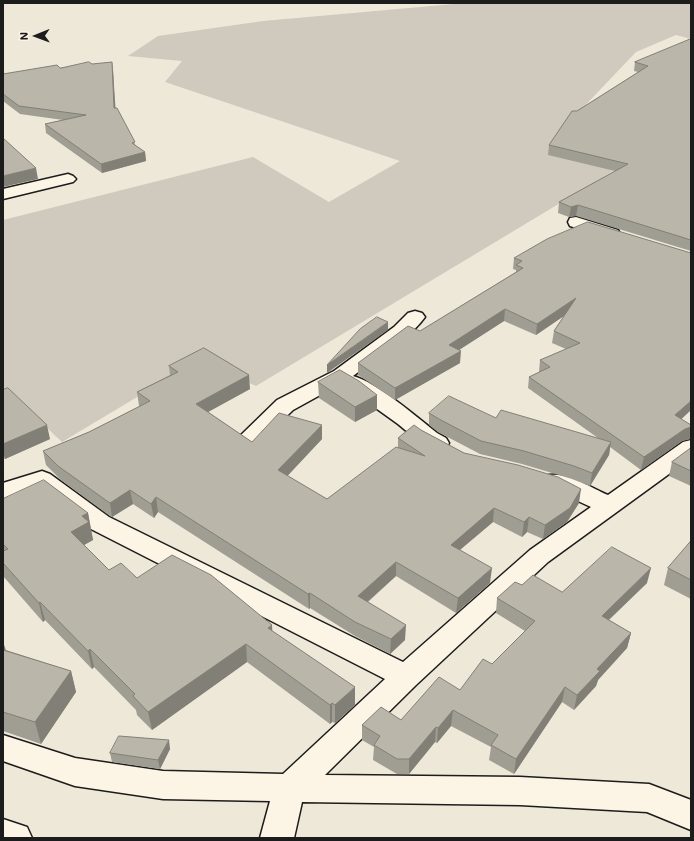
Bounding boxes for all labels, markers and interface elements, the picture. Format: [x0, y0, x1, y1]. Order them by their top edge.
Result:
north arrow [16, 16, 56, 56]
text: N [16, 32, 31, 41]

